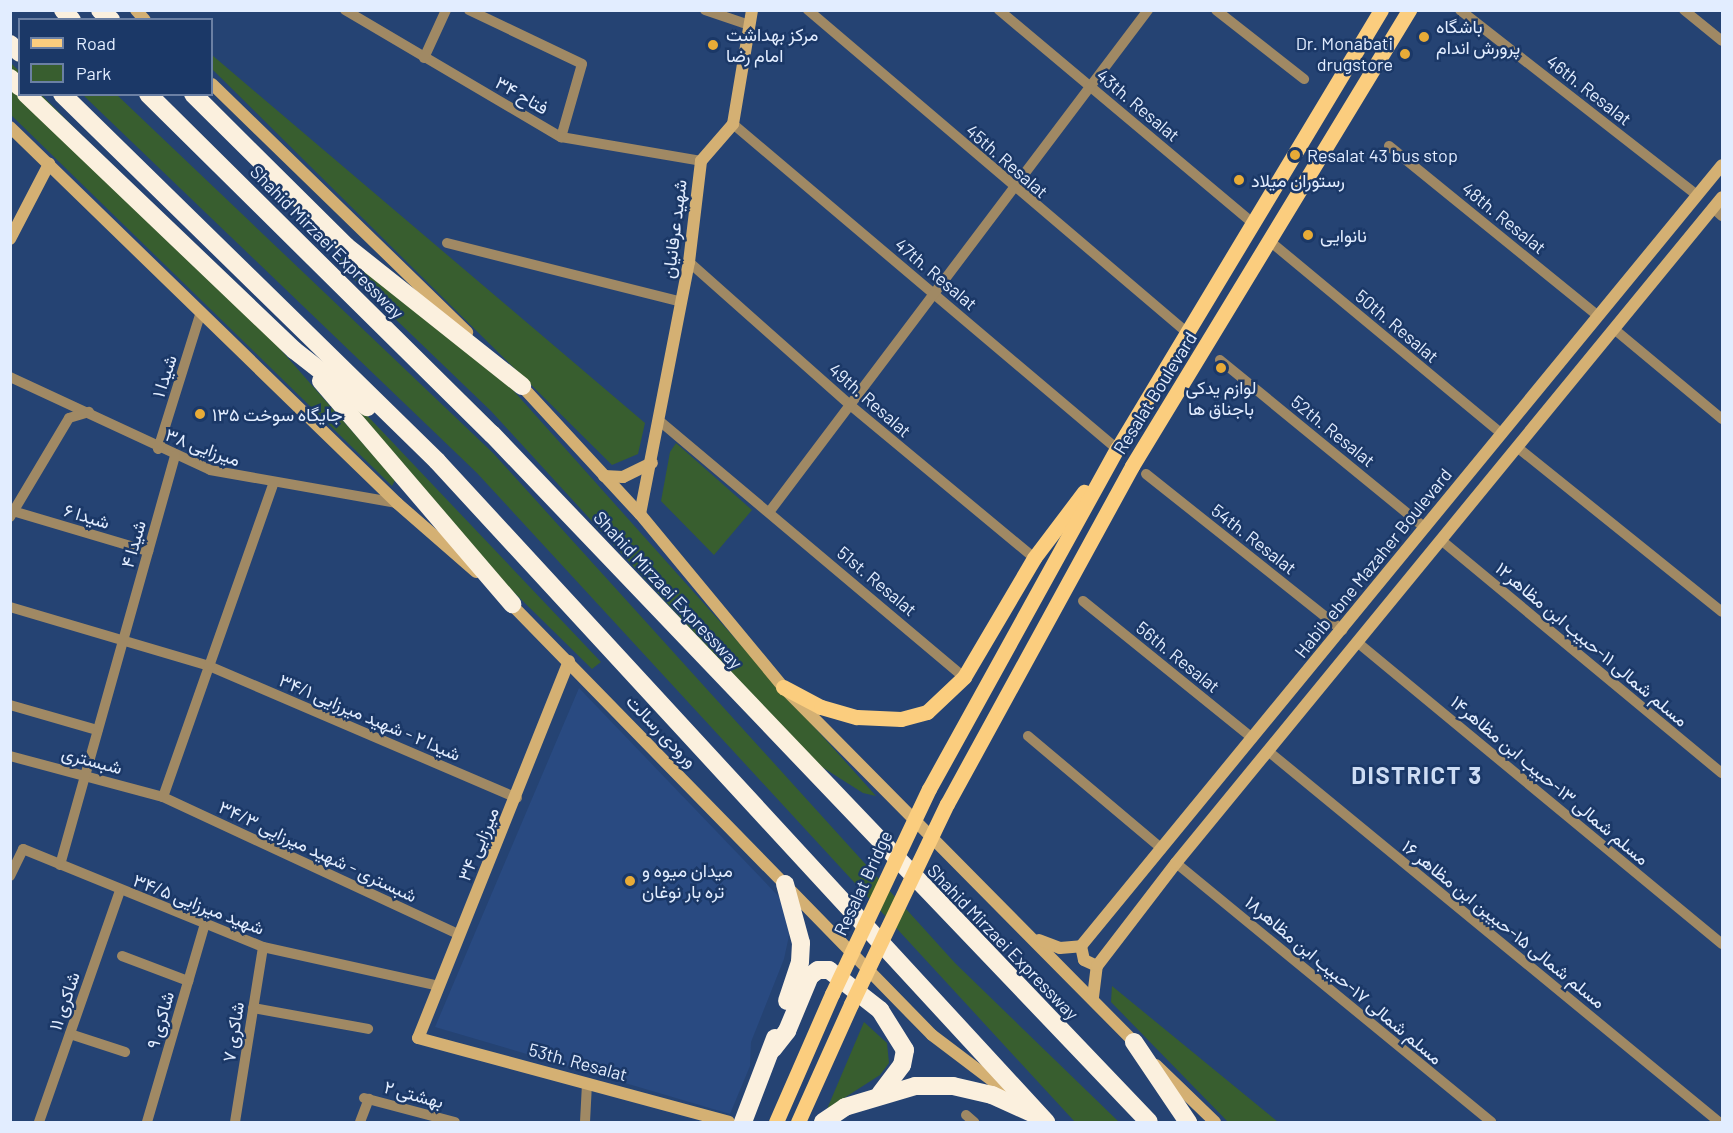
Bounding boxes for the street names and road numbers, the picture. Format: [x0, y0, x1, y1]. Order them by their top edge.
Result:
street label: 46th. Resalat [1542, 50, 1636, 130]
street label: 43th. Resalat [1092, 64, 1184, 146]
street label: فتاح ۳۴ [492, 71, 552, 119]
street label: 45th. Resalat [962, 119, 1052, 203]
street label: Shahid Mirzaei Expressway [246, 161, 408, 323]
street label: شهید عرفانیان [657, 178, 691, 280]
street label: 48th. Resalat [1458, 178, 1550, 258]
street label: 47th. Resalat [891, 233, 981, 315]
street label: 50th. Resalat [1351, 285, 1443, 367]
street label: Resalat Boulevard [1109, 328, 1201, 458]
street label: شیدا ۱ [147, 352, 181, 400]
street label: 49th. Resalat [824, 358, 916, 442]
street label: 52th. Resalat [1287, 391, 1379, 471]
street label: میرزایی ۳۸ [163, 423, 243, 471]
street label: Habib ebne Mazaher Boulevard [1290, 464, 1456, 662]
street label: شیدا ۶ [61, 499, 113, 533]
street label: 54th. Resalat [1207, 499, 1301, 579]
street label: Shahid Mirzaei Expressway [589, 507, 747, 673]
street label: شیدا ۴ [116, 518, 150, 570]
street label: 51st. Resalat [833, 542, 921, 620]
street label: مسلم شمالی ۱۱-حبیب ابن مظاهر۱۲ [1491, 557, 1693, 731]
street label: 56th. Resalat [1132, 617, 1224, 697]
street label: شیدا ۲ - شهید میرزایی ۳۴/۱ [276, 669, 464, 765]
street label: ورودی رسالت [622, 690, 702, 772]
street label: مسلم شمالی ۱۳-حبیب ابن مظاهر۱۴ [1447, 691, 1653, 869]
street label: شبستری [59, 742, 125, 778]
street label: شبستری - شهید میرزایی ۳۴/۳ [216, 796, 420, 906]
street label: میرزایی ۳۴ [453, 804, 503, 884]
street label: Resalat Bridge [829, 827, 897, 939]
street label: مسلم شمالی ۱۵-حبیبن ابن مظاهر ۱۶ [1398, 835, 1610, 1013]
street label: Shahid Mirzaei Expressway [923, 860, 1083, 1024]
street label: شهید میرزایی ۳۴/۵ [130, 869, 268, 939]
street label: مسلم شمالی ۱۷-حبیب ابن مظاهر۱۸ [1241, 891, 1447, 1069]
street label: شاکری ۱۱ [44, 969, 84, 1033]
street label: شاکری ۹ [142, 989, 178, 1051]
street label: شاکری ۷ [218, 1000, 248, 1064]
street label: 53th. Resalat [526, 1038, 630, 1086]
street label: بهشتی ۲ [382, 1076, 446, 1112]

